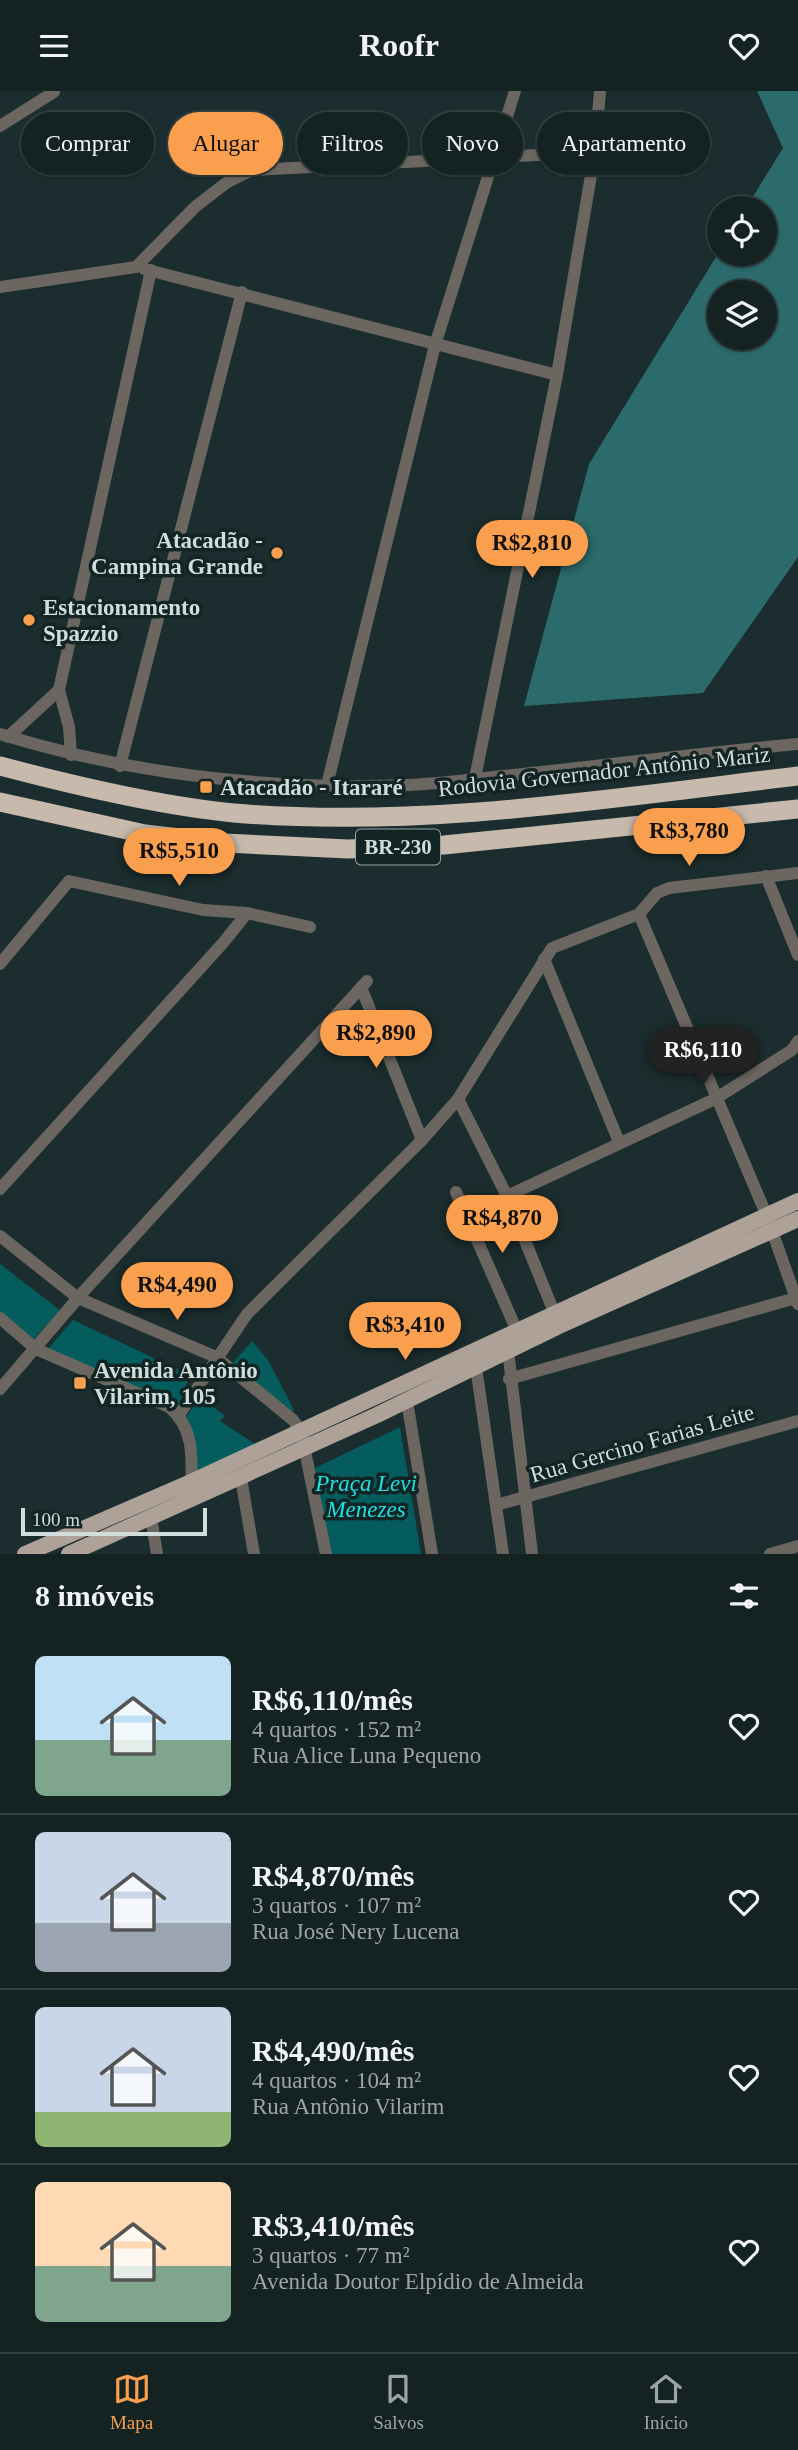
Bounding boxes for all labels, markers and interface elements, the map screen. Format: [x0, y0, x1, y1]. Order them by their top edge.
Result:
icon: menu [35, 27, 73, 65]
text: Roofr [359, 27, 439, 63]
icon: heart [725, 27, 763, 65]
chip: Comprar [21, 112, 154, 175]
chip: Alugar [168, 112, 283, 175]
chip: Filtros [297, 112, 408, 175]
chip: Novo [422, 112, 523, 175]
chip: Apartamento [537, 112, 710, 175]
map controls [707, 196, 777, 350]
button: locate [707, 196, 777, 266]
button: layers [707, 280, 777, 350]
pin: R$2,810 [467, 521, 597, 580]
place label: Atacadão - Campina Grande [91, 528, 263, 579]
text: R$2,810 [492, 530, 572, 555]
marker: Atacadão - Campina Grande [269, 545, 285, 561]
place label: Estacionamento Spazzio [43, 595, 200, 646]
marker: Estacionamento Spazzio [21, 612, 37, 628]
street label: Rodovia Governador Antônio Mariz [437, 742, 771, 801]
place label: Atacadão - Itararé [220, 775, 403, 800]
marker: Atacadão - Itararé [198, 779, 214, 795]
pin: R$3,780 [624, 809, 754, 868]
text: R$3,780 [649, 818, 729, 843]
pin: R$5,510 [114, 829, 244, 888]
road number: BR-230 [356, 829, 440, 865]
text: R$5,510 [139, 838, 219, 863]
pin: R$2,890 [311, 1011, 441, 1070]
text: R$2,890 [336, 1020, 416, 1045]
pin: R$6,110 [638, 1027, 768, 1087]
text: R$6,110 [664, 1037, 742, 1062]
pin: R$4,870 [437, 1195, 567, 1255]
text: R$4,870 [462, 1205, 542, 1230]
pin: R$4,490 [112, 1263, 242, 1322]
text: R$4,490 [137, 1272, 217, 1297]
pin: R$3,410 [340, 1303, 470, 1362]
text: R$3,410 [365, 1312, 445, 1337]
place label: Avenida Antônio Vilarim, 105 [94, 1358, 258, 1409]
marker: Avenida Antônio Vilarim, 105 [72, 1375, 88, 1391]
street label: Rua Gercino Farias Leite [527, 1400, 757, 1487]
park label: Praça Levi Menezes [314, 1471, 417, 1522]
scale bar [21, 1505, 206, 1537]
text: 100 m [32, 1509, 80, 1530]
icon: filters [725, 1577, 763, 1615]
text: 8 imóveis [35, 1579, 154, 1612]
text: R$6,110/mês [252, 1683, 413, 1716]
icon: home [91, 1684, 175, 1768]
icon: heart [725, 1707, 763, 1745]
text: 4 quartos · 152 m² [252, 1717, 421, 1742]
text: Rua Alice Luna Pequeno [252, 1743, 481, 1768]
text: R$4,870/mês [252, 1859, 414, 1892]
icon: home [91, 1860, 175, 1944]
icon: heart [725, 1883, 763, 1921]
text: 3 quartos · 107 m² [252, 1893, 421, 1918]
text: Rua José Nery Lucena [252, 1919, 460, 1944]
text: R$4,490/mês [252, 2034, 414, 2067]
icon: home [91, 2035, 175, 2119]
icon: heart [725, 2058, 763, 2096]
text: 4 quartos · 104 m² [252, 2068, 421, 2093]
text: Rua Antônio Vilarim [252, 2094, 444, 2119]
text: R$3,410/mês [252, 2209, 414, 2242]
icon: home [91, 2210, 175, 2294]
icon: heart [725, 2233, 763, 2271]
text: 3 quartos · 77 m² [252, 2243, 410, 2268]
text: Avenida Doutor Elpídio de Almeida [252, 2269, 584, 2294]
tab: Mapa [110, 2370, 153, 2434]
tab: Salvos [373, 2370, 424, 2434]
tab: Início [644, 2370, 688, 2434]

